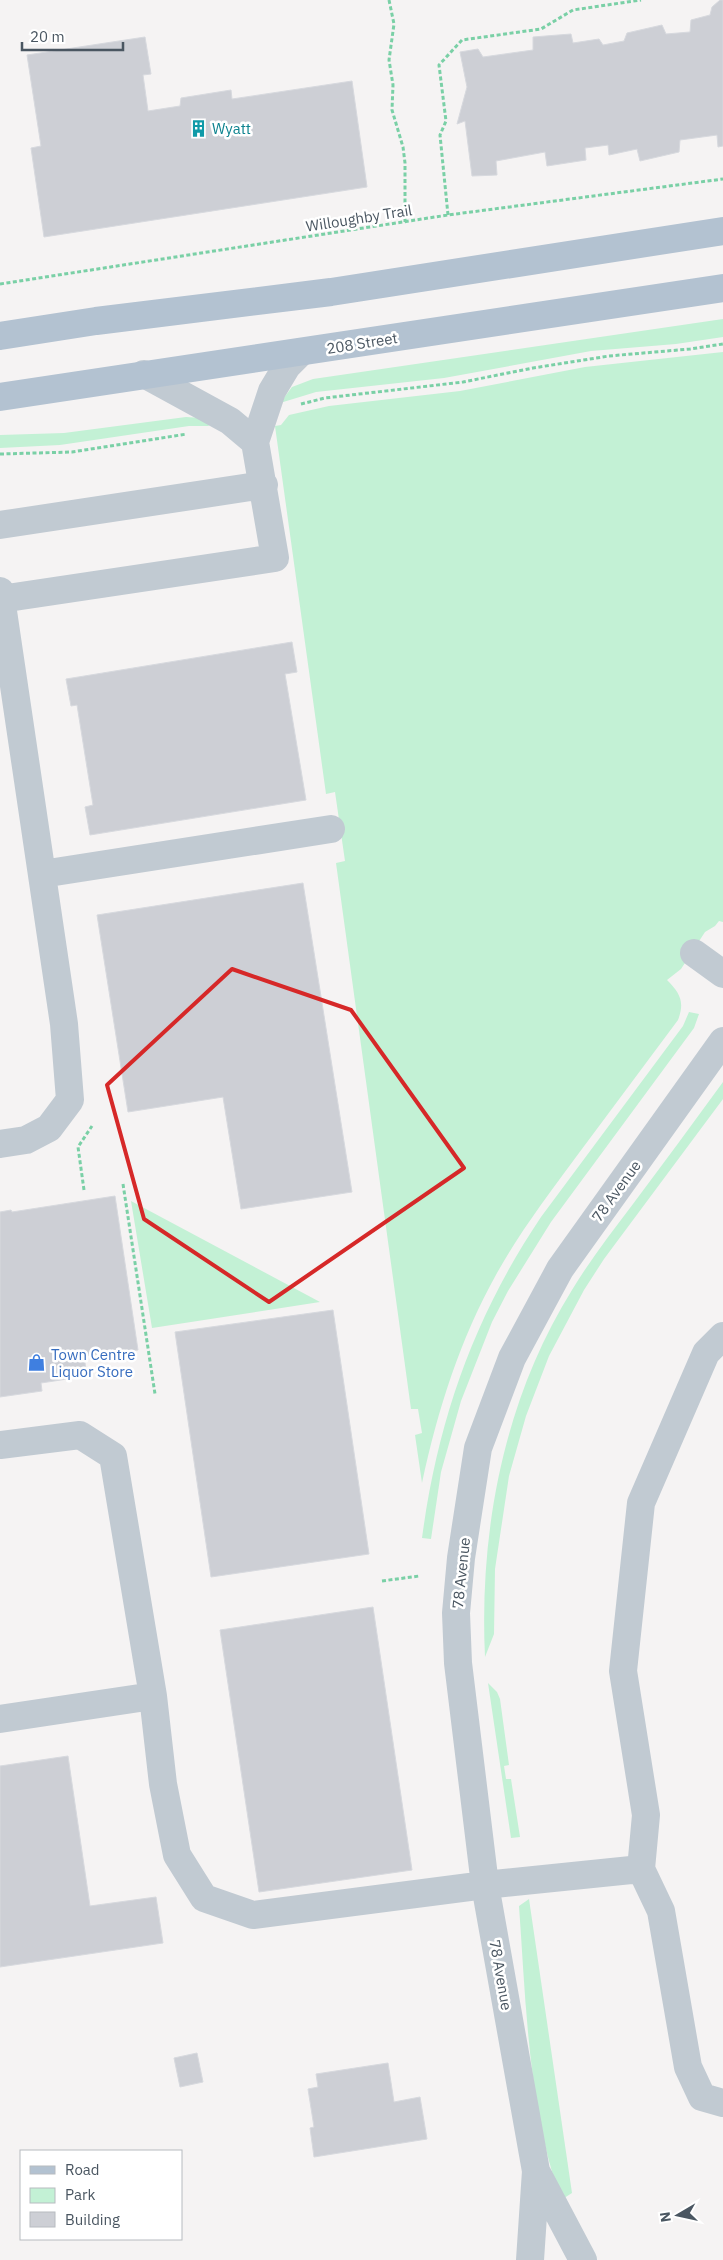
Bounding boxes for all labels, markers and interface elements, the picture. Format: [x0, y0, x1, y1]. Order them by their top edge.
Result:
scale bar [22, 20, 124, 52]
text: 20 m [30, 27, 65, 46]
building icon: Wyatt [188, 118, 208, 138]
place label: Wyatt [212, 119, 251, 138]
street label: Willoughby Trail [304, 200, 414, 236]
street label: 208 Street [325, 328, 399, 358]
street label: 78 Avenue [587, 1156, 645, 1226]
place label: Town Centre Liquor Store [51, 1345, 136, 1381]
shop icon: Town Centre Liquor Store [27, 1353, 47, 1373]
street label: 78 Avenue [448, 1536, 474, 1610]
street label: 78 Avenue [485, 1938, 517, 2012]
legend [20, 2150, 182, 2240]
text: Road [65, 2160, 100, 2179]
text: Park [65, 2185, 95, 2204]
north arrow [653, 2190, 703, 2240]
text: Building [65, 2210, 120, 2229]
text: N [655, 2211, 675, 2223]

